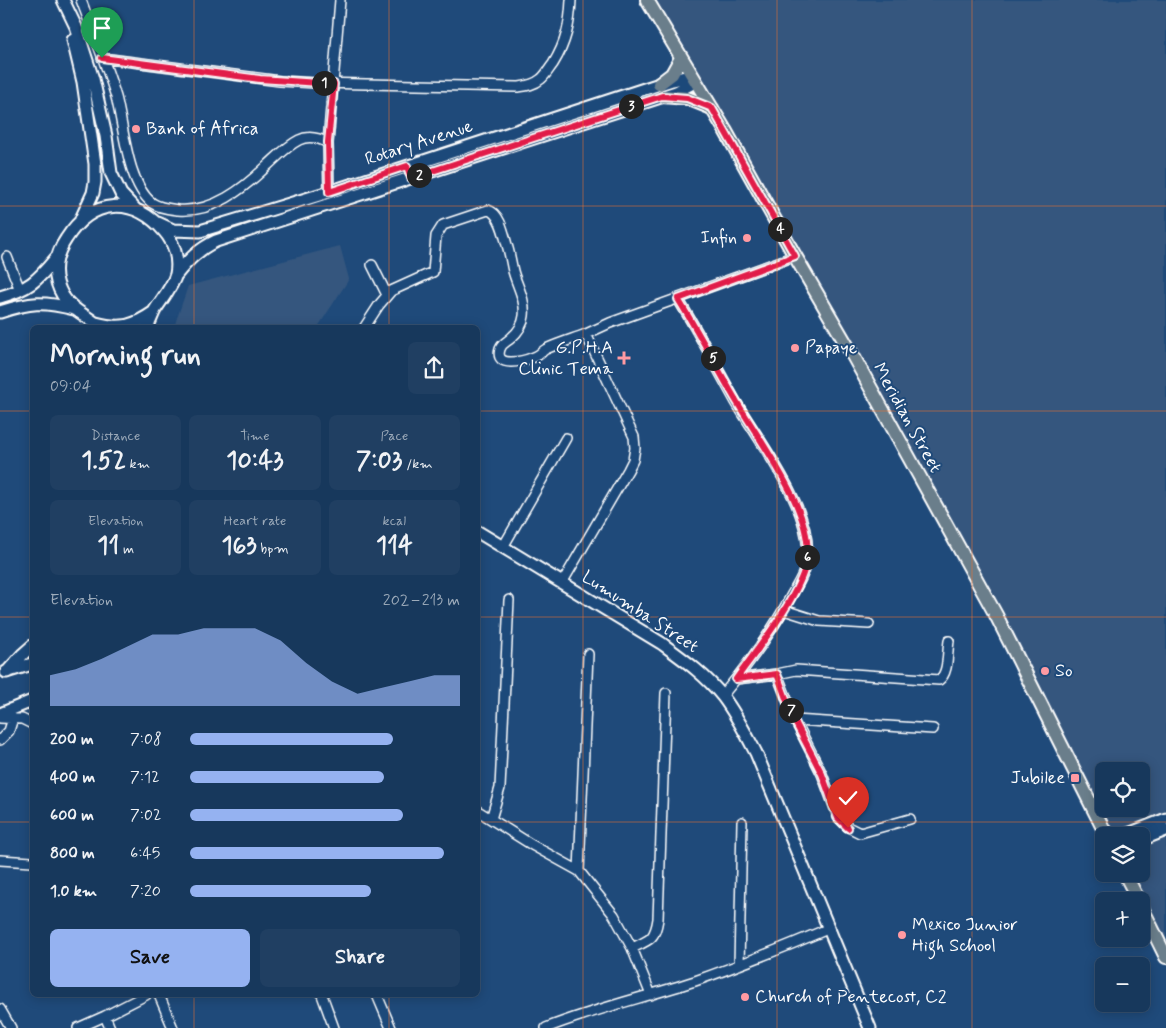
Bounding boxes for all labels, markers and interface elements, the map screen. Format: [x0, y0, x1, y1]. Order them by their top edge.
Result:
pin [81, 7, 123, 58]
icon: arrive [88, 14, 116, 42]
pin: 1 [312, 70, 336, 96]
text: 1 [321, 74, 328, 92]
pin: 3 [618, 94, 644, 118]
text: 3 [628, 97, 635, 115]
street label: Rotary Avenue [362, 114, 476, 172]
place label: Bank of Africa [146, 117, 259, 141]
marker: Bank of Africa [130, 123, 142, 135]
pin: 2 [406, 162, 432, 188]
text: 2 [416, 166, 423, 184]
pin: 4 [768, 216, 792, 242]
text: 4 [776, 220, 785, 238]
place label: Infin [700, 226, 737, 250]
marker: Infin [741, 232, 753, 244]
place label: G.P.H.A Clinic Tema [518, 336, 613, 381]
place label: Papaye [805, 336, 857, 360]
text: Morning run [50, 338, 201, 375]
button: share [408, 342, 460, 394]
marker: Papaye [789, 342, 801, 354]
pin: 5 [700, 346, 726, 370]
text: 5 [709, 349, 718, 367]
marker: G.P.H.A Clinic Tema [617, 351, 631, 365]
street label: Meridian Street [867, 359, 947, 478]
text: 09:04 [50, 376, 91, 397]
text: Distance [91, 427, 140, 445]
text: Time [240, 427, 270, 445]
text: Pace [380, 427, 408, 445]
text: 1.52 [81, 445, 126, 478]
text: 10:43 [226, 445, 284, 478]
text: 7:03 [356, 445, 402, 478]
text: km [126, 455, 150, 473]
text: /km [402, 455, 433, 473]
text: Elevation [88, 512, 143, 530]
text: Heart rate [224, 512, 286, 530]
text: kcal [383, 512, 406, 530]
text: 11 [97, 530, 119, 563]
text: 163 [221, 530, 257, 563]
text: 114 [376, 530, 413, 563]
text: m [119, 540, 134, 558]
text: bpm [257, 540, 289, 558]
pin: 6 [794, 544, 820, 570]
text: 6 [804, 548, 811, 566]
street label: Lumumba Street [577, 565, 703, 659]
text: Elevation [50, 590, 113, 611]
text: 202–213 m [383, 590, 460, 611]
place label: So [1055, 659, 1073, 683]
marker: So [1039, 665, 1051, 677]
pin: 7 [778, 698, 804, 722]
text: 7 [787, 701, 796, 719]
text: 200 m [50, 729, 94, 750]
text: 7:08 [130, 729, 162, 750]
map controls [1095, 762, 1150, 1012]
button: locate [1095, 762, 1150, 817]
place label: Jubilee [1011, 766, 1065, 790]
text: 400 m [50, 767, 95, 788]
text: 7:12 [130, 767, 160, 788]
marker: Jubilee [1069, 772, 1081, 784]
pin [827, 777, 869, 828]
icon: check [834, 784, 862, 812]
text: 600 m [50, 805, 94, 826]
text: 7:02 [130, 805, 161, 826]
button: layers [1095, 827, 1150, 882]
text: 800 m [50, 843, 95, 864]
text: 6:45 [130, 843, 160, 864]
text: 1.0 km [50, 881, 97, 902]
text: 7:20 [130, 881, 161, 902]
button: + [1095, 892, 1150, 947]
place label: Mexico Junior High School [912, 913, 1018, 960]
button: Save [50, 929, 250, 987]
button: Share [260, 929, 460, 987]
marker: Mexico Junior High School [896, 929, 908, 941]
button: − [1095, 957, 1150, 1012]
place label: Church of Pentecost, C2 [755, 985, 947, 1009]
marker: Church of Pentecost, C2 [739, 991, 751, 1003]

